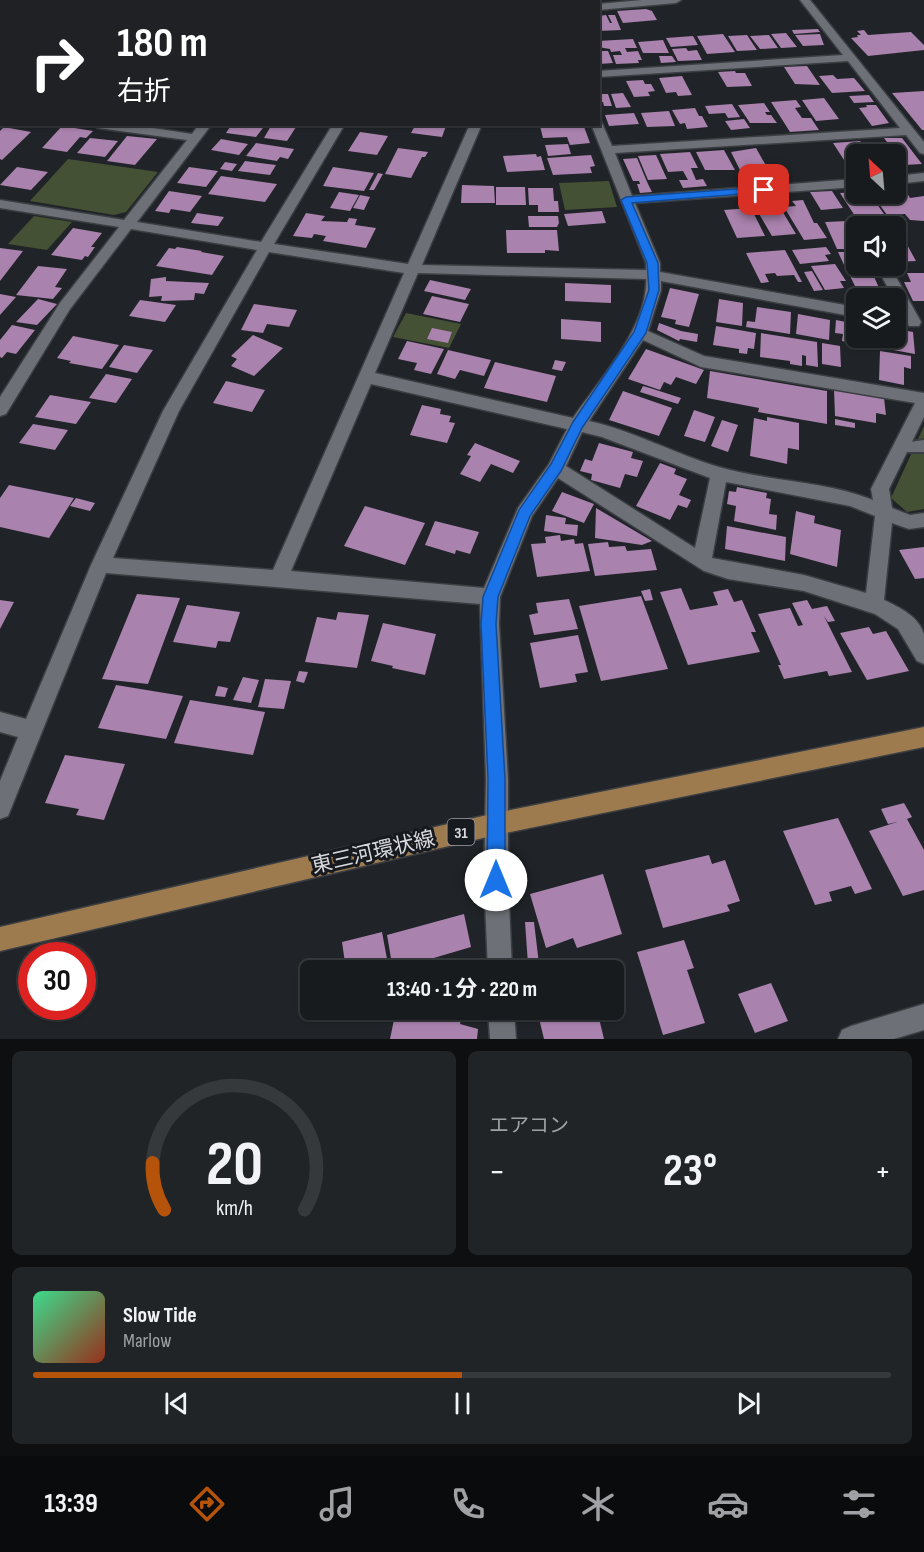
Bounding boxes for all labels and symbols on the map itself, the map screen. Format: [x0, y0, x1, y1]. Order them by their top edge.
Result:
north arrow [846, 144, 906, 204]
pin [738, 164, 789, 215]
road number: 31 [448, 819, 474, 845]
street label: 東三河環状線 [309, 826, 437, 879]
position arrow [464, 848, 528, 912]
speed limit sign: 30 [18, 942, 96, 1020]

